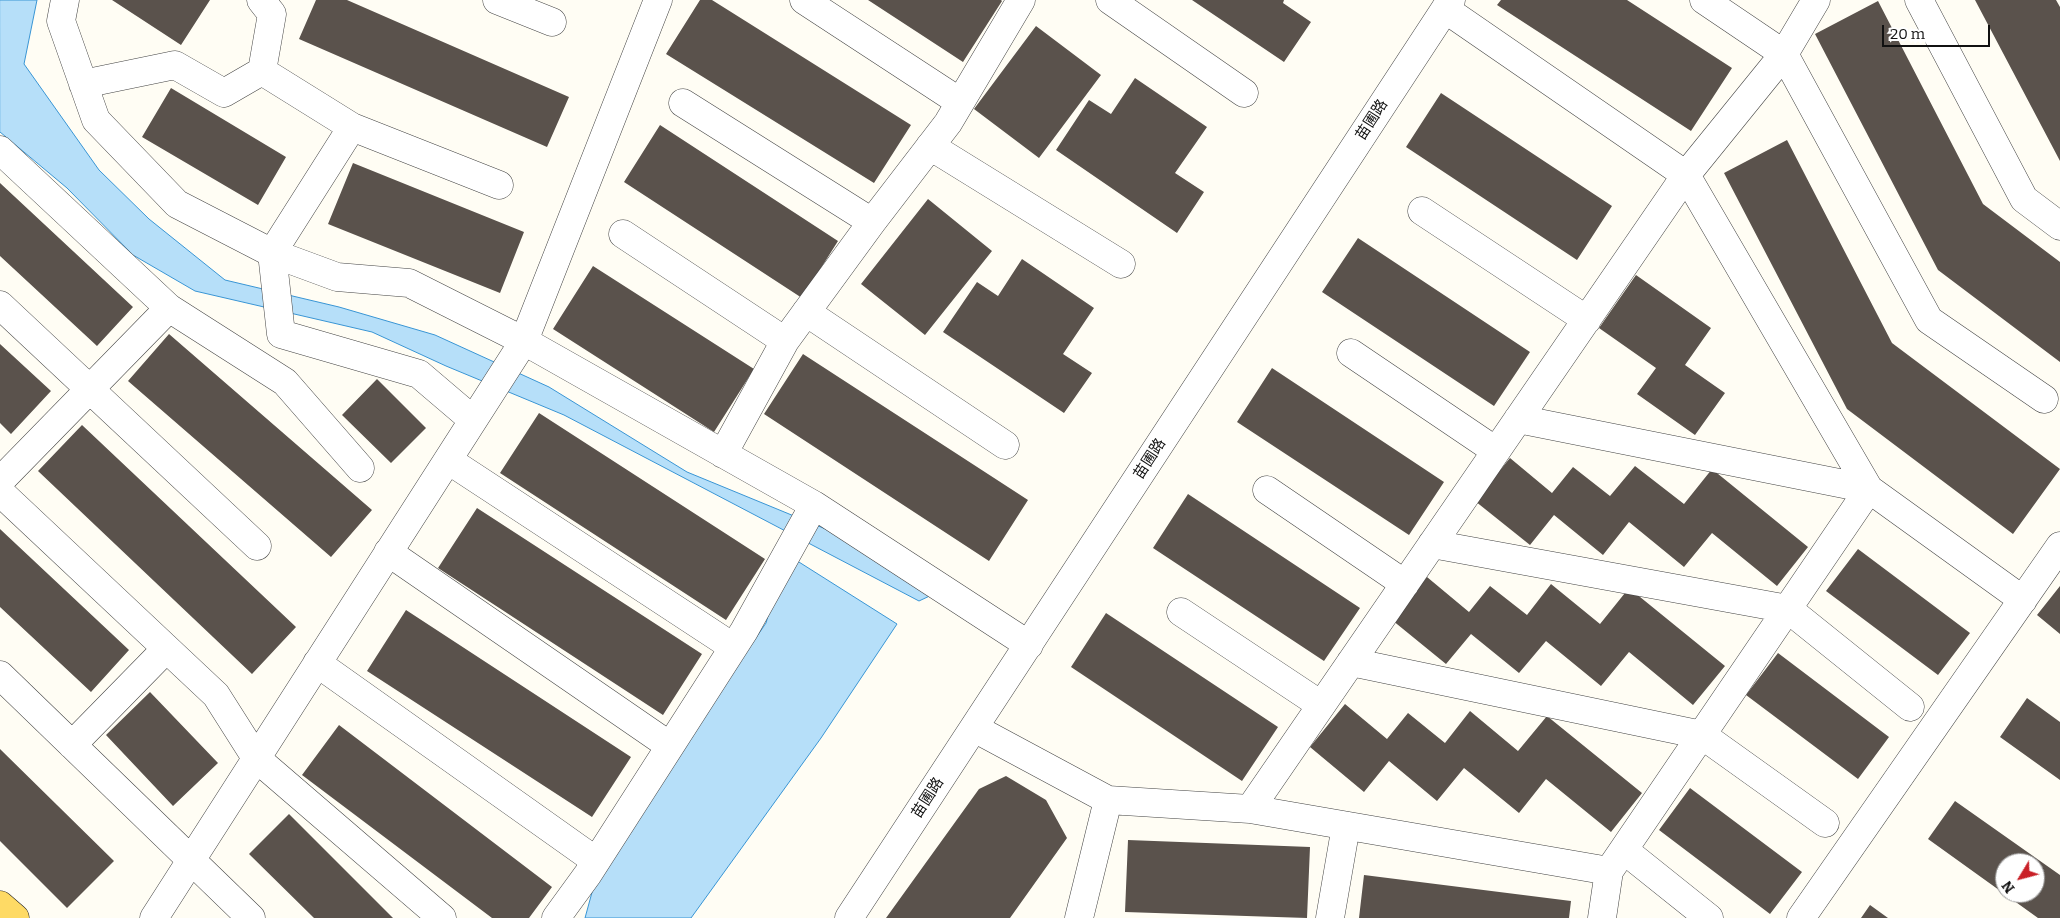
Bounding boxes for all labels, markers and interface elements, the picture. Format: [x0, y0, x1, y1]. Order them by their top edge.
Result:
scale bar [1885, 15, 1992, 47]
text: 20 m [1890, 25, 1925, 43]
street label: 苗圃路 [1352, 96, 1392, 144]
street label: 苗圃路 [1130, 435, 1170, 483]
street label: 苗圃路 [908, 774, 948, 822]
north arrow [1995, 853, 2045, 903]
text: N [1998, 877, 2018, 896]

